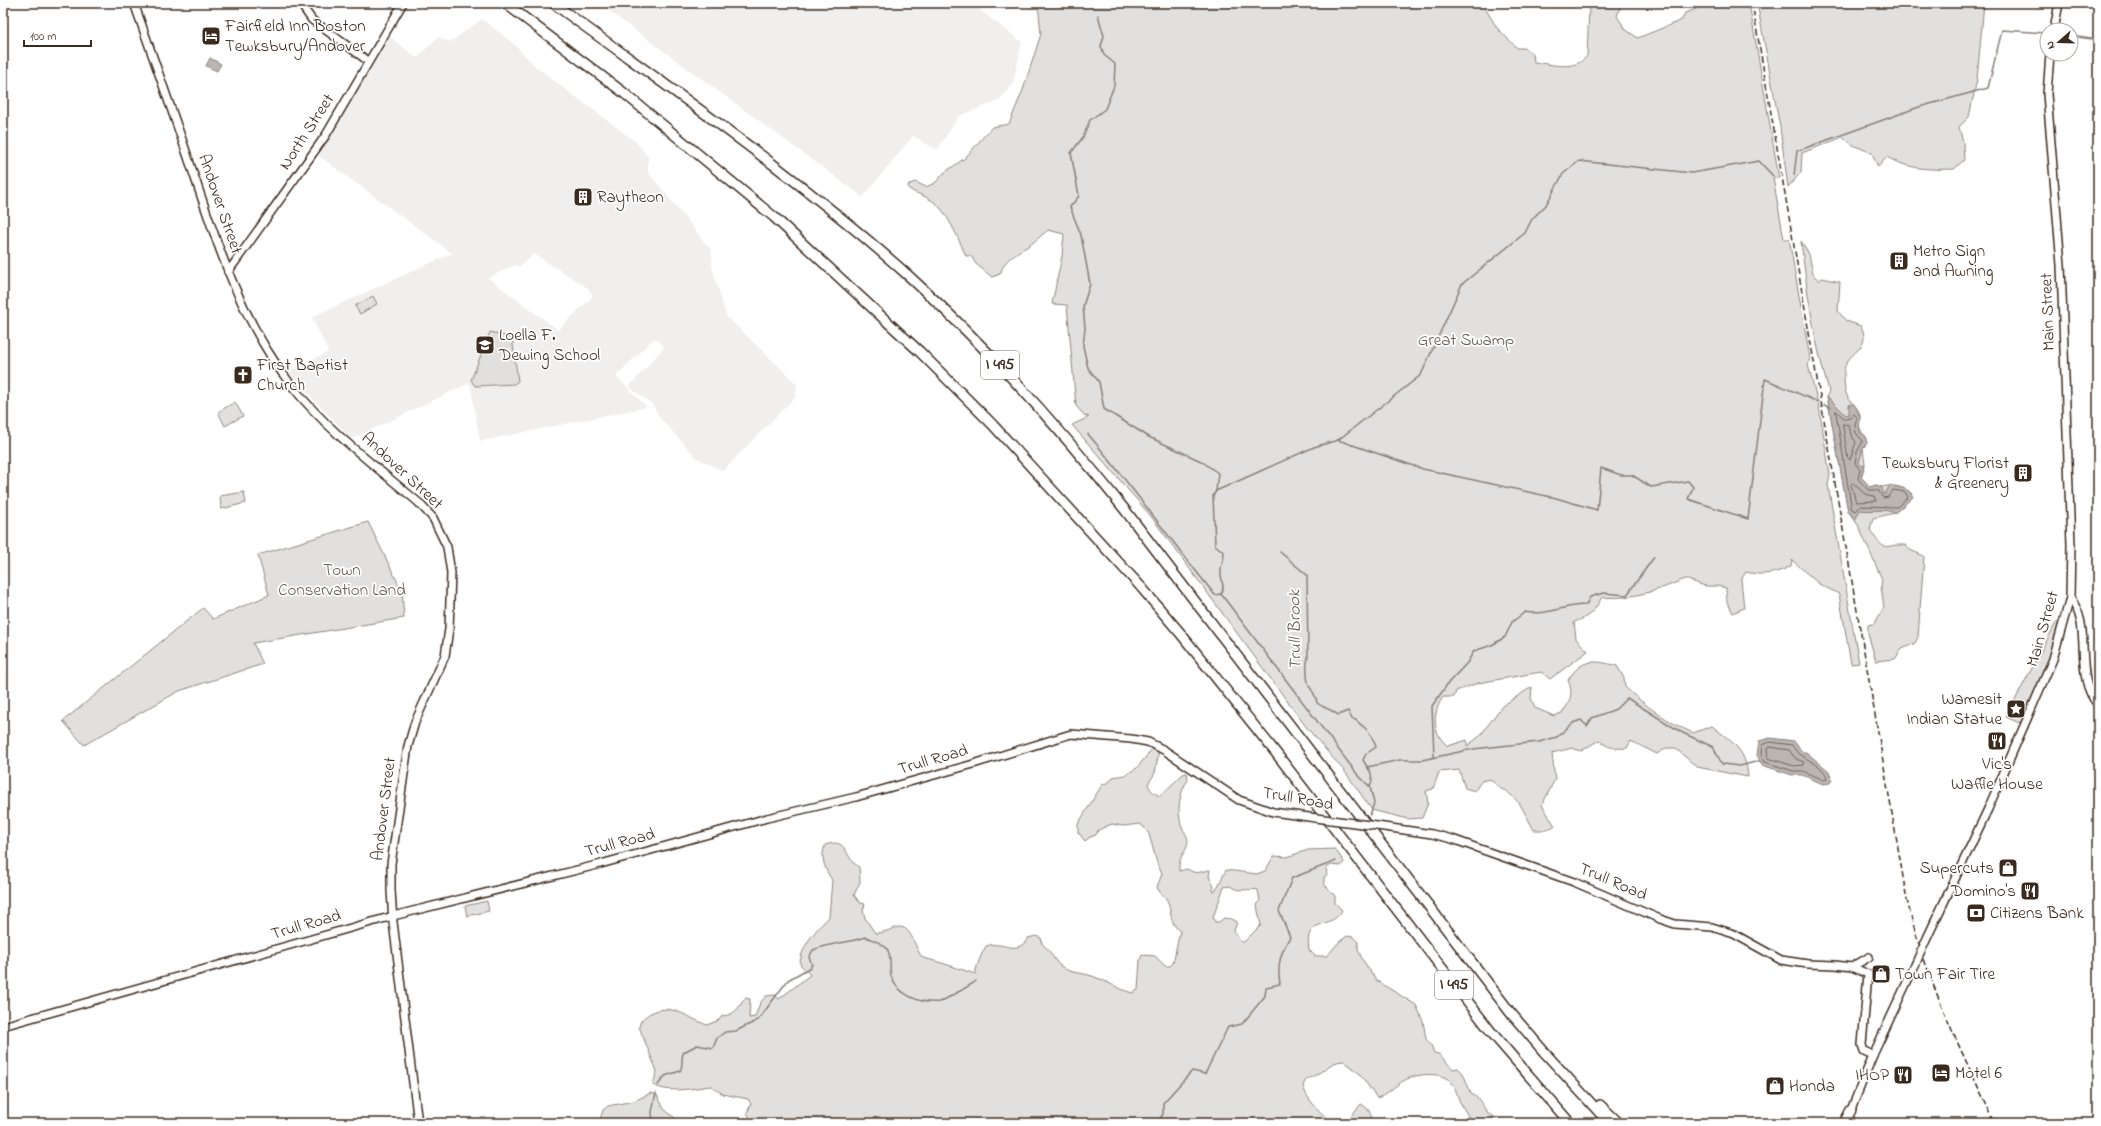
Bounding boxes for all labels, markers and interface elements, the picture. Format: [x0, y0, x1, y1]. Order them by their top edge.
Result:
place label: Fairfield Inn Boston Tewksbury/Andover [224, 14, 366, 60]
scale bar [24, 22, 91, 48]
north arrow [2039, 22, 2079, 62]
hotel icon: Fairfield Inn Boston Tewksbury/Andover [200, 25, 222, 47]
text: 100 m [30, 28, 57, 46]
text: N [2042, 39, 2059, 51]
street label: North Street [273, 89, 341, 175]
street label: Andover Street [191, 151, 249, 258]
place label: Raytheon [597, 185, 664, 211]
building icon: Raytheon [572, 186, 594, 208]
place label: Metro Sign and Awning [1913, 239, 1993, 286]
building icon: Metro Sign and Awning [1888, 250, 1910, 272]
street label: Main Street [2034, 272, 2062, 351]
place label: Loella F. Dewing School [498, 323, 600, 370]
park label: Great Swamp [1418, 328, 1514, 353]
school or university icon: Loella F. Dewing School [474, 334, 496, 356]
road number: I 495 [981, 351, 1019, 379]
place label: First Baptist Church [256, 353, 348, 398]
church icon: First Baptist Church [232, 364, 254, 386]
street label: Andover Street [355, 426, 449, 516]
place label: Tewksbury Florist & Greenery [1882, 451, 2009, 497]
building icon: Tewksbury Florist & Greenery [2012, 462, 2034, 484]
park label: Town Conservation Land [278, 558, 406, 603]
water label: Trull Brook [1282, 588, 1310, 670]
street label: Main Street [2020, 588, 2066, 670]
place label: Wamesit Indian Statue [1906, 687, 2002, 732]
place icon: Wamesit Indian Statue [2005, 698, 2027, 720]
restaurant icon: Vic's Waffle House [1986, 730, 2008, 752]
street label: Trull Road [895, 738, 971, 782]
place label: Vic's Waffle House [1951, 752, 2043, 797]
street label: Andover Street [365, 755, 403, 862]
street label: Trull Road [1261, 780, 1336, 818]
street label: Trull Road [582, 822, 658, 864]
place label: Supercuts [1920, 856, 1994, 881]
street label: Trull Road [1575, 857, 1651, 908]
shop icon: Supercuts [1997, 857, 2019, 879]
place label: Domino's [1950, 879, 2016, 904]
restaurant icon: Domino's [2019, 880, 2041, 902]
place label: Citizens Bank [1990, 901, 2084, 926]
bank icon: Citizens Bank [1965, 902, 1987, 924]
street label: Trull Road [268, 903, 344, 947]
place label: Town Fair Tire [1895, 962, 1996, 987]
shop icon: Town Fair Tire [1870, 963, 1892, 985]
road number: I 495 [1435, 971, 1473, 999]
place label: Motel 6 [1955, 1061, 2003, 1086]
hotel icon: Motel 6 [1930, 1062, 1952, 1084]
place label: IHOP [1855, 1063, 1889, 1088]
restaurant icon: IHOP [1892, 1064, 1914, 1086]
place label: Honda [1789, 1074, 1835, 1099]
shop icon: Honda [1764, 1075, 1786, 1097]

